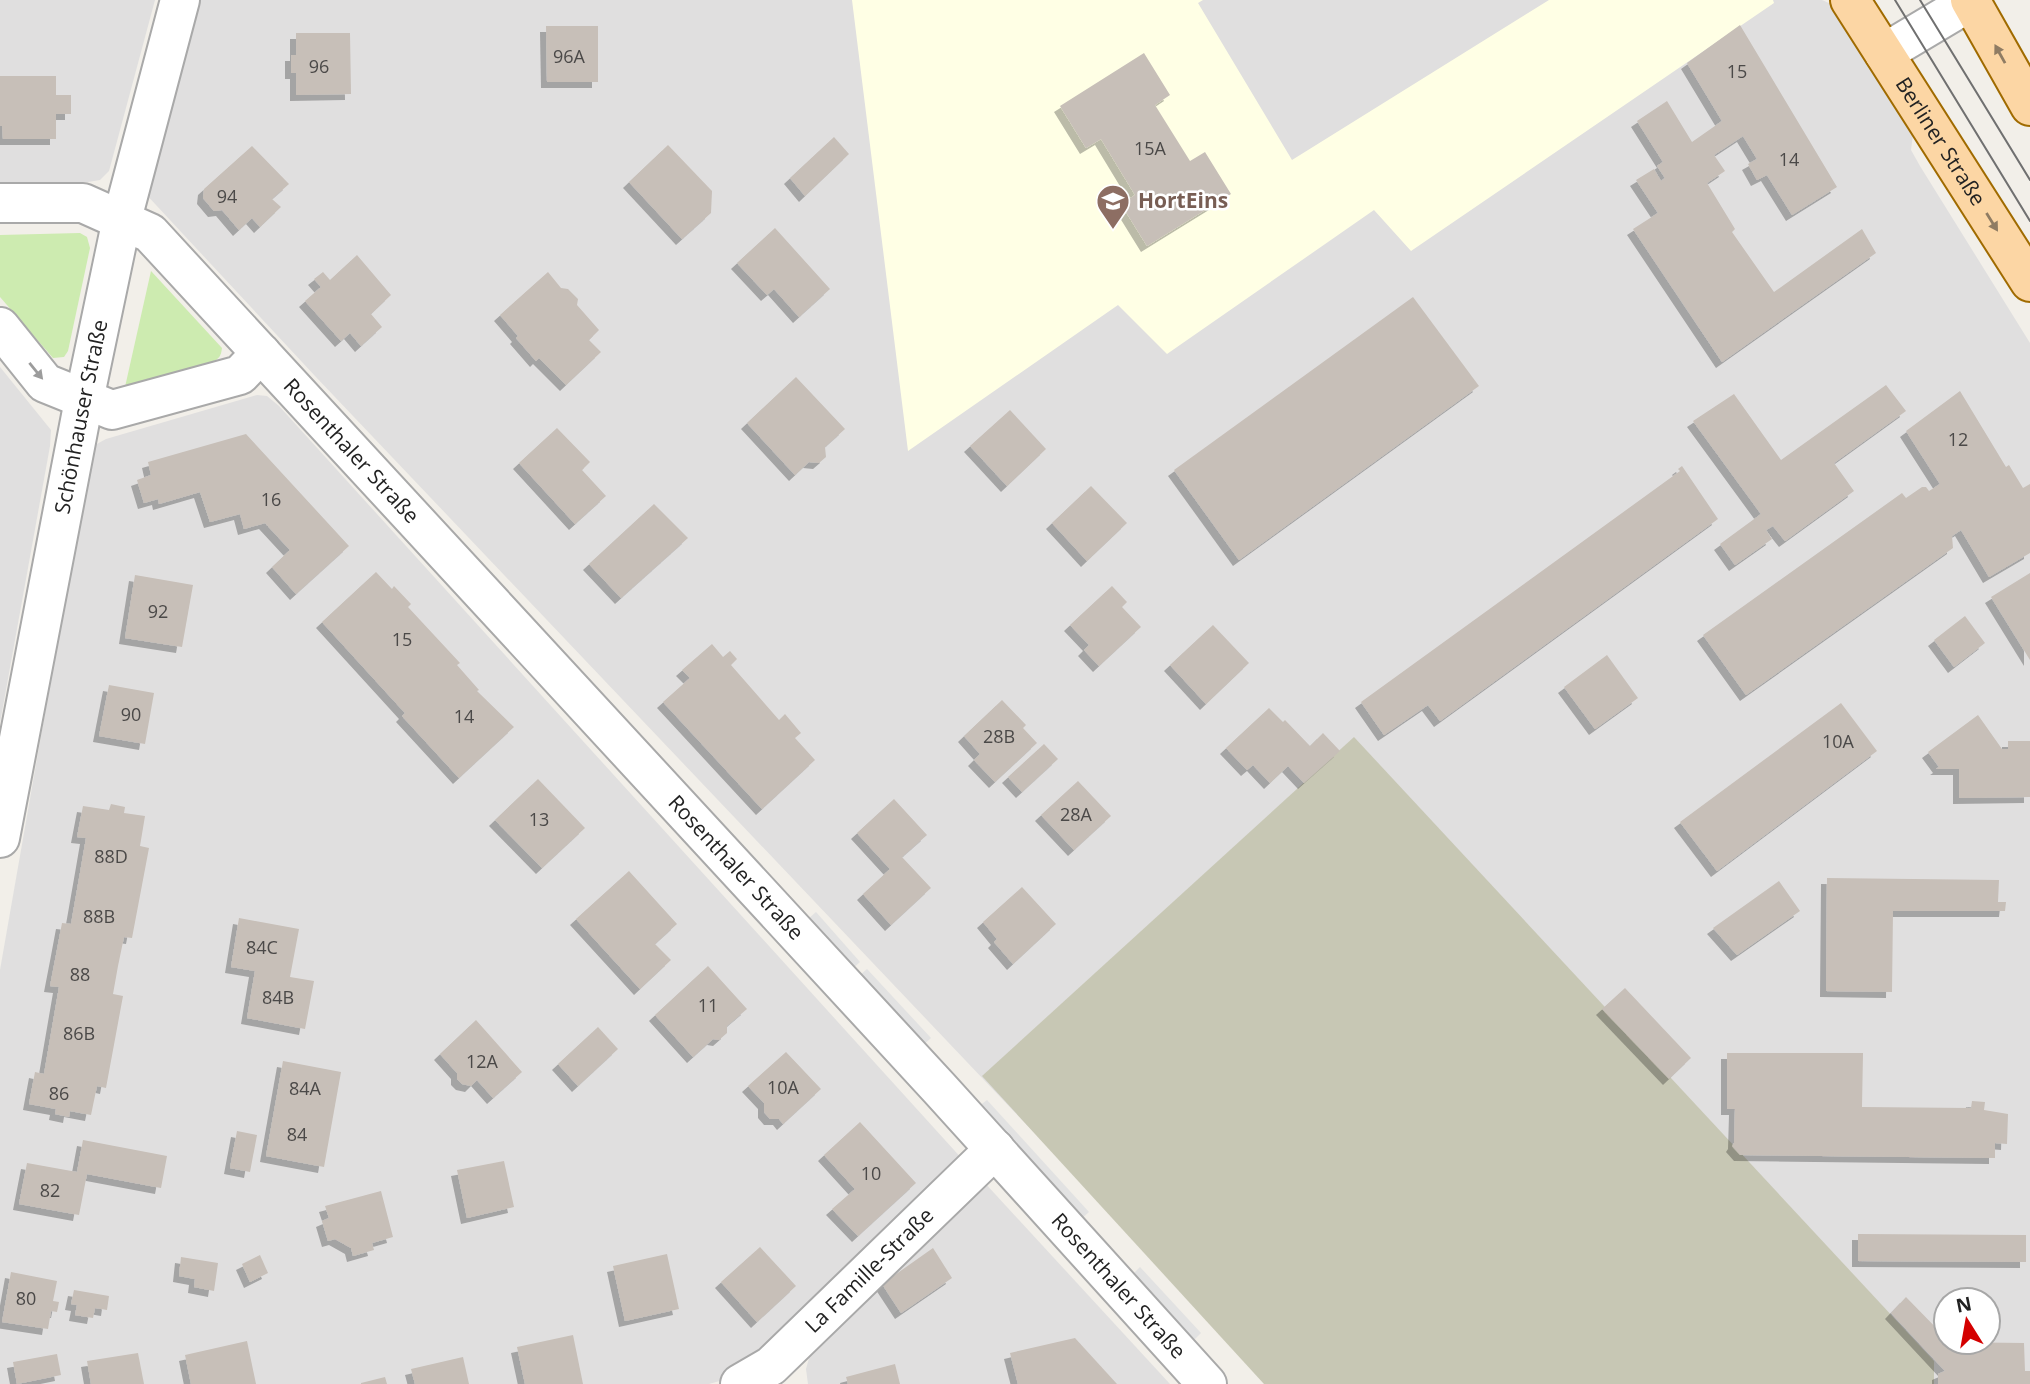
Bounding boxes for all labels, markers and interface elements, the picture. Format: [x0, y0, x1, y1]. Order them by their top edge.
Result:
house number: 96A [553, 44, 586, 68]
one-way arrow [1994, 44, 2006, 64]
house number: 96 [309, 54, 329, 78]
house number: 15 [1727, 59, 1747, 83]
street label: Berliner Straße [1890, 71, 1993, 211]
house number: 15A [1134, 136, 1167, 160]
house number: 14 [1779, 147, 1799, 171]
school or university icon: HortEins [1094, 182, 1132, 231]
house number: 94 [217, 184, 237, 208]
place label: HortEins [1138, 186, 1228, 214]
one-way arrow [1986, 213, 1999, 232]
street label: Schönhauser Straße [47, 317, 114, 516]
one-way arrow [28, 362, 43, 380]
street label: Rosenthaler Straße [278, 372, 426, 529]
house number: 12 [1948, 427, 1968, 451]
house number: 16 [261, 487, 281, 511]
house number: 92 [148, 599, 168, 623]
house number: 15 [392, 627, 412, 651]
house number: 90 [121, 702, 141, 726]
house number: 14 [454, 704, 474, 728]
house number: 28B [983, 724, 1015, 748]
house number: 10A [1822, 729, 1855, 753]
street label: Rosenthaler Straße [662, 788, 810, 945]
house number: 28A [1060, 802, 1093, 826]
house number: 13 [529, 807, 549, 831]
house number: 88D [94, 844, 128, 868]
house number: 88B [83, 904, 115, 928]
house number: 84C [246, 935, 278, 959]
house number: 88 [70, 962, 90, 986]
house number: 84B [262, 985, 294, 1009]
house number: 11 [698, 993, 718, 1017]
house number: 86B [63, 1021, 95, 1045]
house number: 12A [466, 1049, 499, 1073]
house number: 10A [767, 1075, 800, 1099]
house number: 84A [289, 1076, 322, 1100]
house number: 86 [49, 1081, 69, 1105]
house number: 84 [287, 1122, 307, 1146]
house number: 10 [861, 1161, 881, 1185]
house number: 82 [40, 1178, 60, 1202]
street label: La Famille-Straße [798, 1201, 939, 1339]
street label: Rosenthaler Straße [1046, 1206, 1192, 1364]
house number: 80 [16, 1286, 36, 1310]
north arrow [1932, 1286, 2002, 1356]
text: N [1954, 1290, 1974, 1319]

